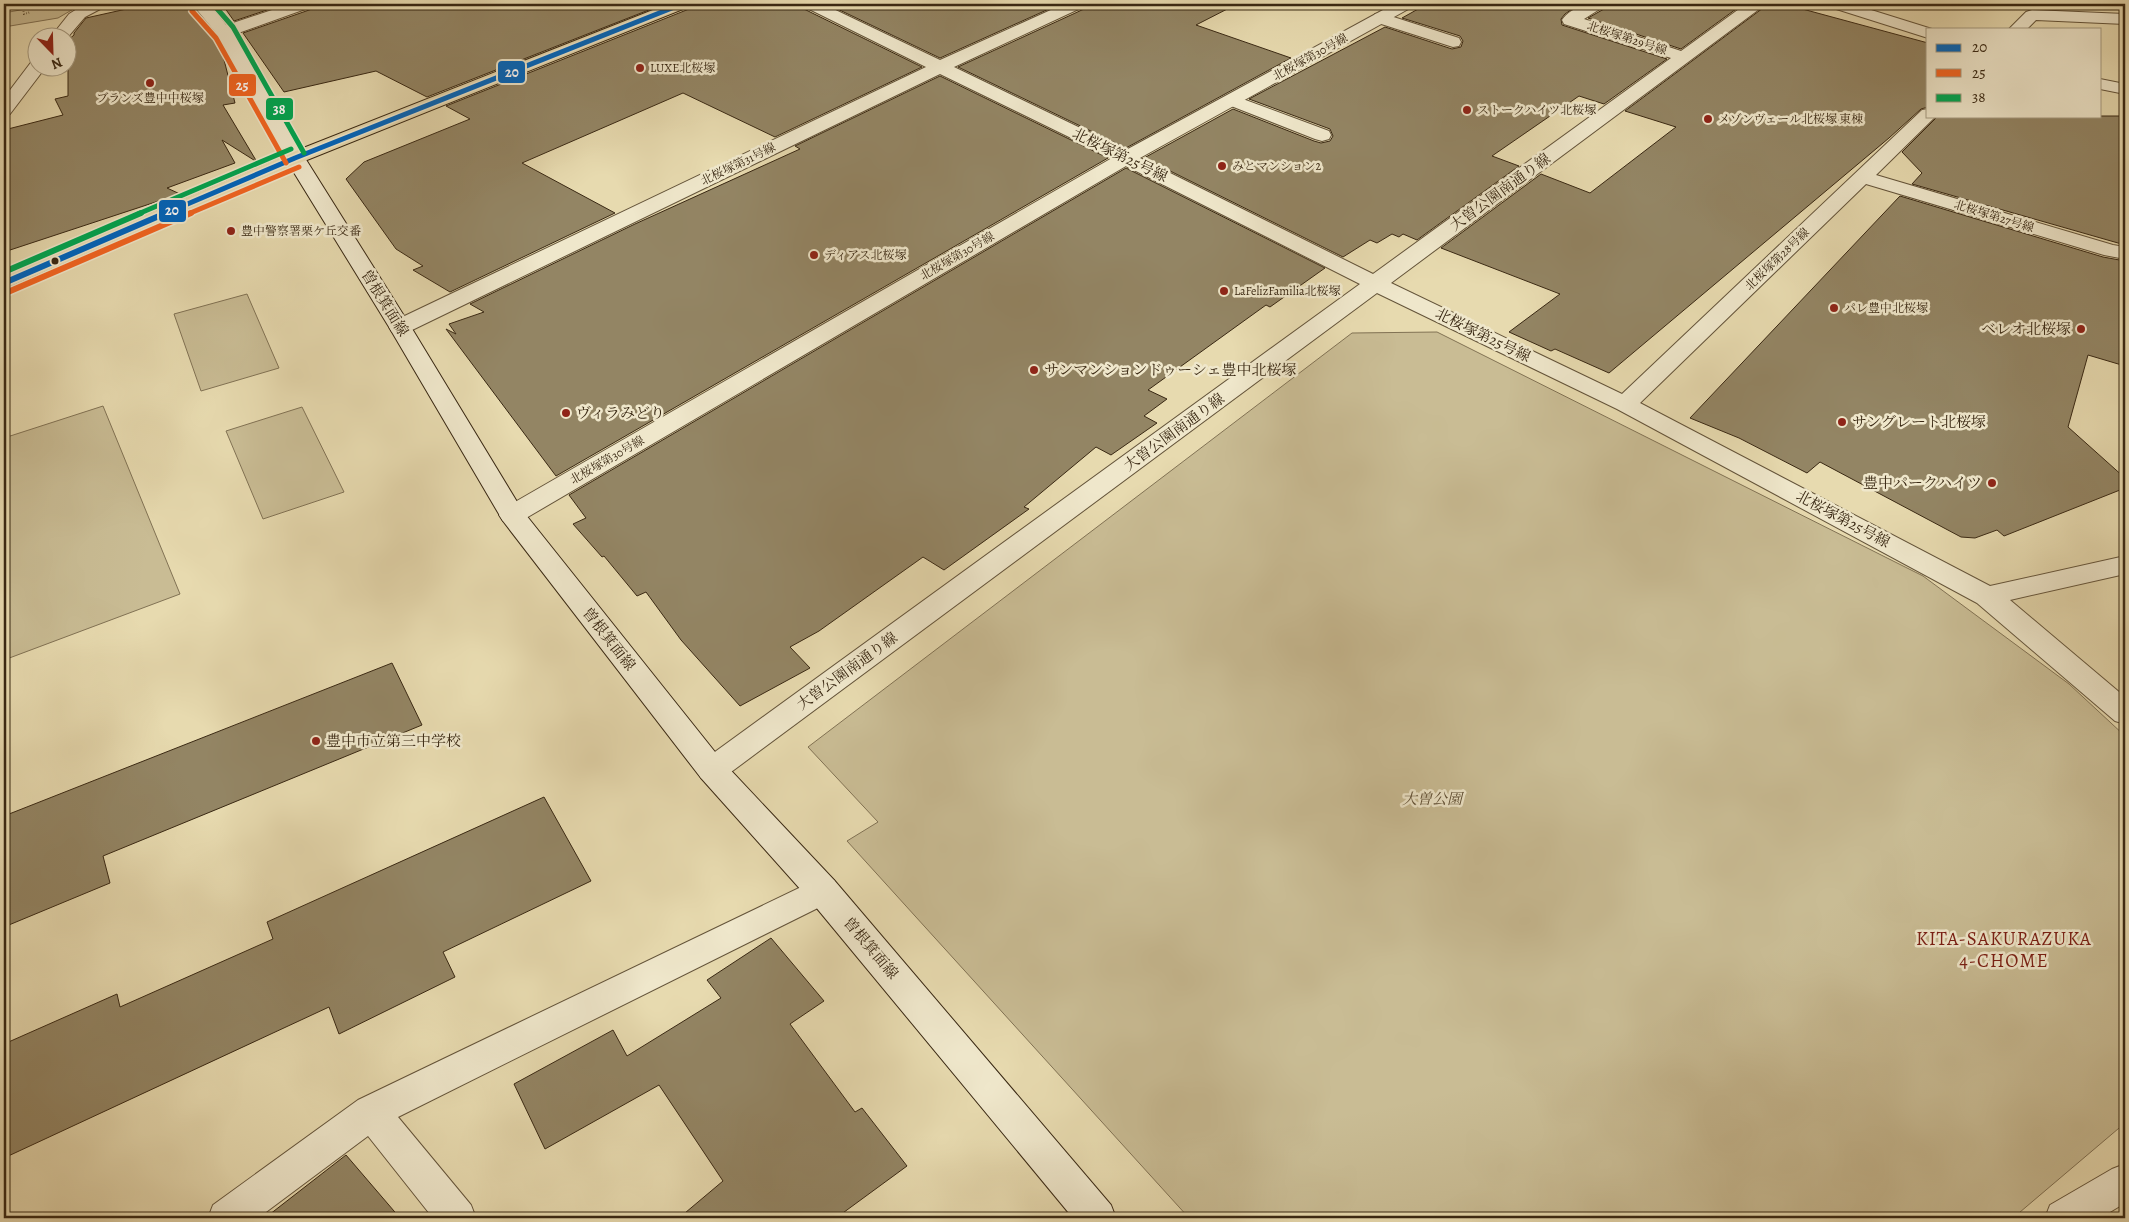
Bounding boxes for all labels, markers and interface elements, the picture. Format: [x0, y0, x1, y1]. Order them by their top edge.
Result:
street label: 北桜塚第29号線 [1585, 18, 1669, 58]
north arrow [28, 28, 78, 78]
legend [1926, 28, 2102, 118]
street label: 北桜塚第30号線 [1270, 30, 1350, 84]
text: 20 [1972, 37, 1987, 57]
text: N [48, 53, 65, 74]
line badge: 20 [497, 60, 526, 84]
place label: LUXE北桜塚 [650, 60, 715, 76]
marker: LUXE北桜塚 [634, 62, 646, 74]
text: 20 [505, 63, 519, 82]
text: 25 [1972, 63, 1986, 83]
line badge: 25 [228, 73, 257, 97]
text: 25 [236, 76, 248, 95]
marker: ブランズ豊中中桜塚 [144, 77, 156, 89]
text: 38 [1972, 87, 1986, 107]
place label: ブランズ豊中中桜塚 [96, 90, 204, 106]
line badge: 38 [265, 97, 294, 121]
text: 38 [273, 100, 286, 119]
place label: ストークハイツ北桜塚 [1477, 102, 1596, 118]
marker: ストークハイツ北桜塚 [1461, 104, 1473, 116]
place label: メゾンヴェール北桜塚 東棟 [1718, 111, 1863, 127]
marker: メゾンヴェール北桜塚 東棟 [1702, 113, 1714, 125]
street label: 北桜塚第25号線 [1069, 123, 1171, 187]
street label: 北桜塚第31号線 [698, 139, 778, 189]
street label: 大曽公園南通り線 [1446, 149, 1554, 235]
place label: みとマンション2 [1232, 158, 1321, 174]
marker: みとマンション2 [1216, 160, 1228, 172]
street label: 北桜塚第27号線 [1952, 196, 2036, 236]
line badge: 20 [158, 199, 187, 223]
text: 20 [165, 201, 179, 220]
place label: 豊中警察署栗ケ丘交番 [241, 223, 361, 239]
street label: 北桜塚第28号線 [1741, 224, 1813, 294]
marker: 豊中警察署栗ケ丘交番 [225, 225, 237, 237]
street label: 北桜塚第30号線 [917, 228, 997, 284]
place label: ディアス北桜塚 [824, 247, 907, 263]
marker: ディアス北桜塚 [808, 249, 820, 261]
unlabelled marker [50, 256, 60, 266]
street label: 曽根箕面線 [357, 266, 413, 340]
place label: LaFelizFamilia北桜塚 [1234, 283, 1341, 299]
marker: LaFelizFamilia北桜塚 [1218, 285, 1230, 297]
place label: パレ豊中北桜塚 [1844, 300, 1928, 316]
marker: パレ豊中北桜塚 [1828, 302, 1840, 314]
street label: 北桜塚第25号線 [1432, 303, 1534, 367]
place label: ベレオ北桜塚 [1981, 319, 2071, 339]
marker: ベレオ北桜塚 [2075, 323, 2087, 335]
place label: サンマンションドゥーシェ豊中北桜塚 [1044, 360, 1297, 380]
marker: サンマンションドゥーシェ豊中北桜塚 [1028, 364, 1040, 376]
street label: 大曽公園南通り線 [1120, 389, 1228, 475]
place label: ヴィラみどり [576, 403, 665, 423]
marker: ヴィラみどり [560, 407, 572, 419]
place label: サングレート北桜塚 [1852, 412, 1986, 432]
marker: サングレート北桜塚 [1836, 416, 1848, 428]
street label: 北桜塚第30号線 [567, 432, 647, 488]
place label: 豊中パークハイツ [1863, 473, 1982, 493]
marker: 豊中パークハイツ [1986, 477, 1998, 489]
street label: 北桜塚第25号線 [1793, 486, 1893, 552]
street label: 曽根箕面線 [578, 603, 640, 675]
street label: 大曽公園南通り線 [793, 628, 901, 714]
place label: 豊中市立第三中学校 [326, 731, 461, 751]
marker: 豊中市立第三中学校 [310, 735, 322, 747]
park label: 大曽公園 [1402, 789, 1465, 809]
street label: 曽根箕面線 [839, 913, 903, 983]
district label: KITA-SAKURAZUKA 4-CHOME [1916, 926, 2092, 974]

